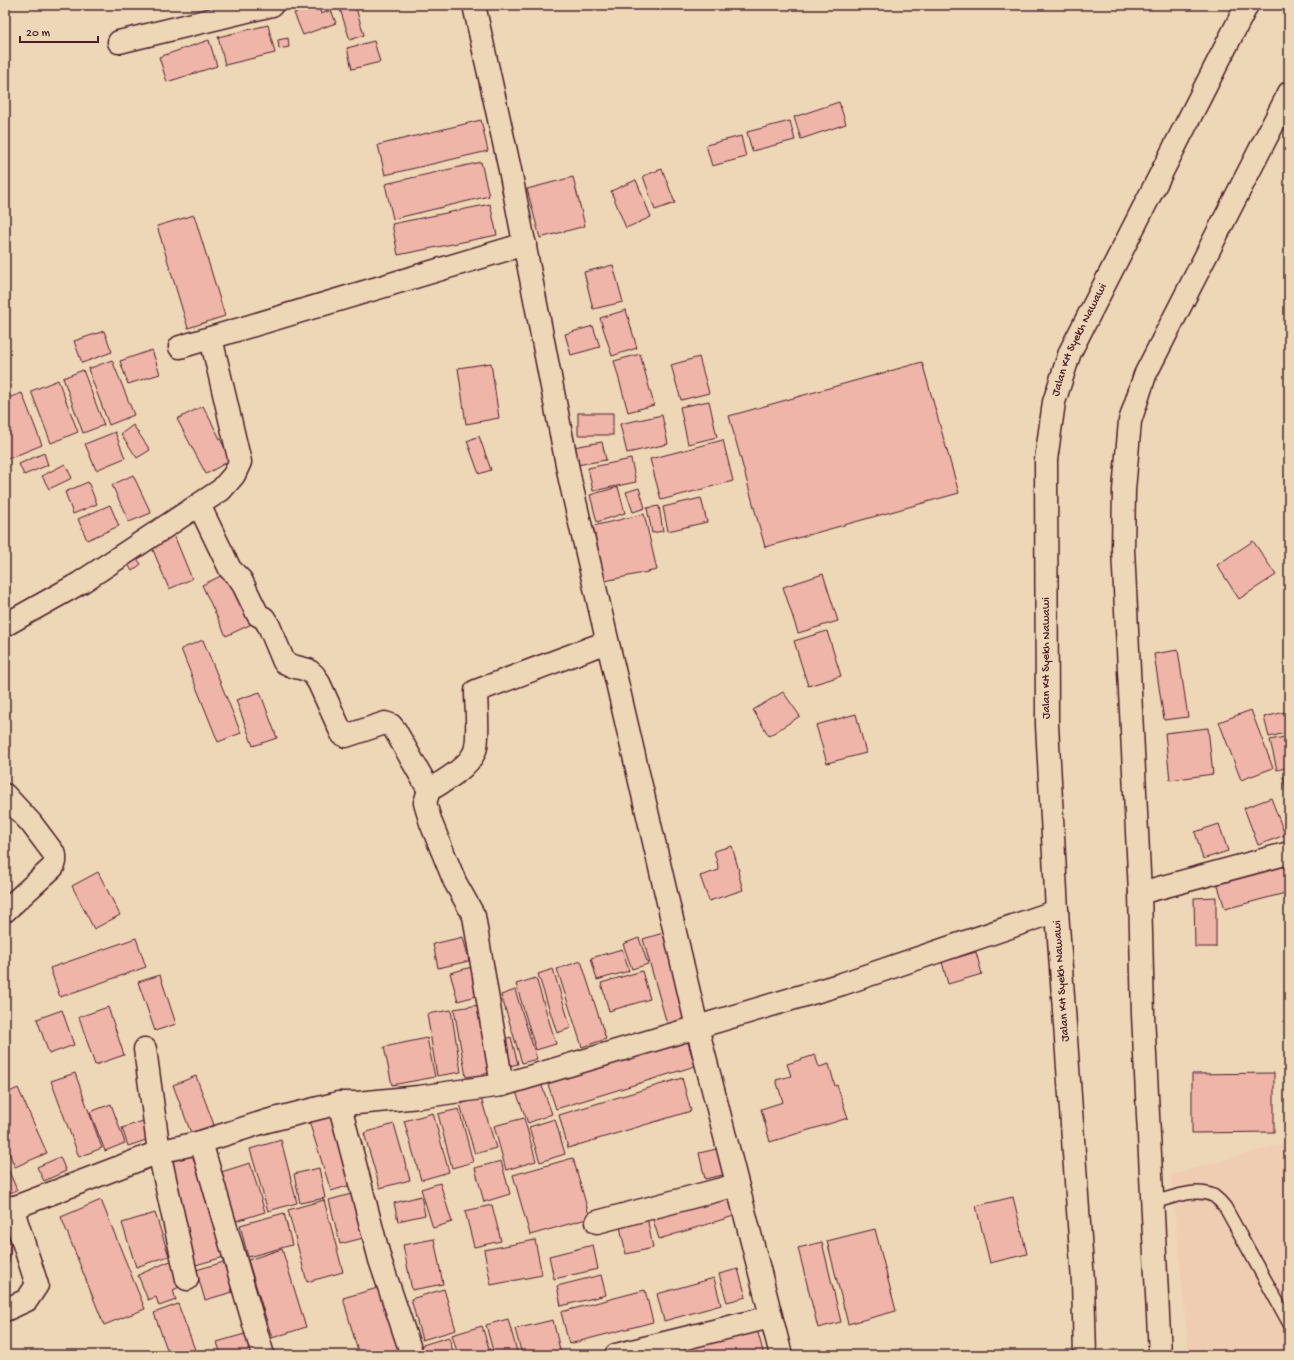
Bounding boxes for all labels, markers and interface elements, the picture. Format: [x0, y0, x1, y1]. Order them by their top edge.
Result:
scale bar [20, 18, 98, 44]
text: 20 m [26, 27, 51, 41]
street label: Jalan KH Syekh Nawawi [1049, 281, 1111, 398]
street label: Jalan KH Syekh Nawawi [1040, 597, 1054, 719]
street label: Jalan KH Syekh Nawawi [1051, 919, 1073, 1042]

